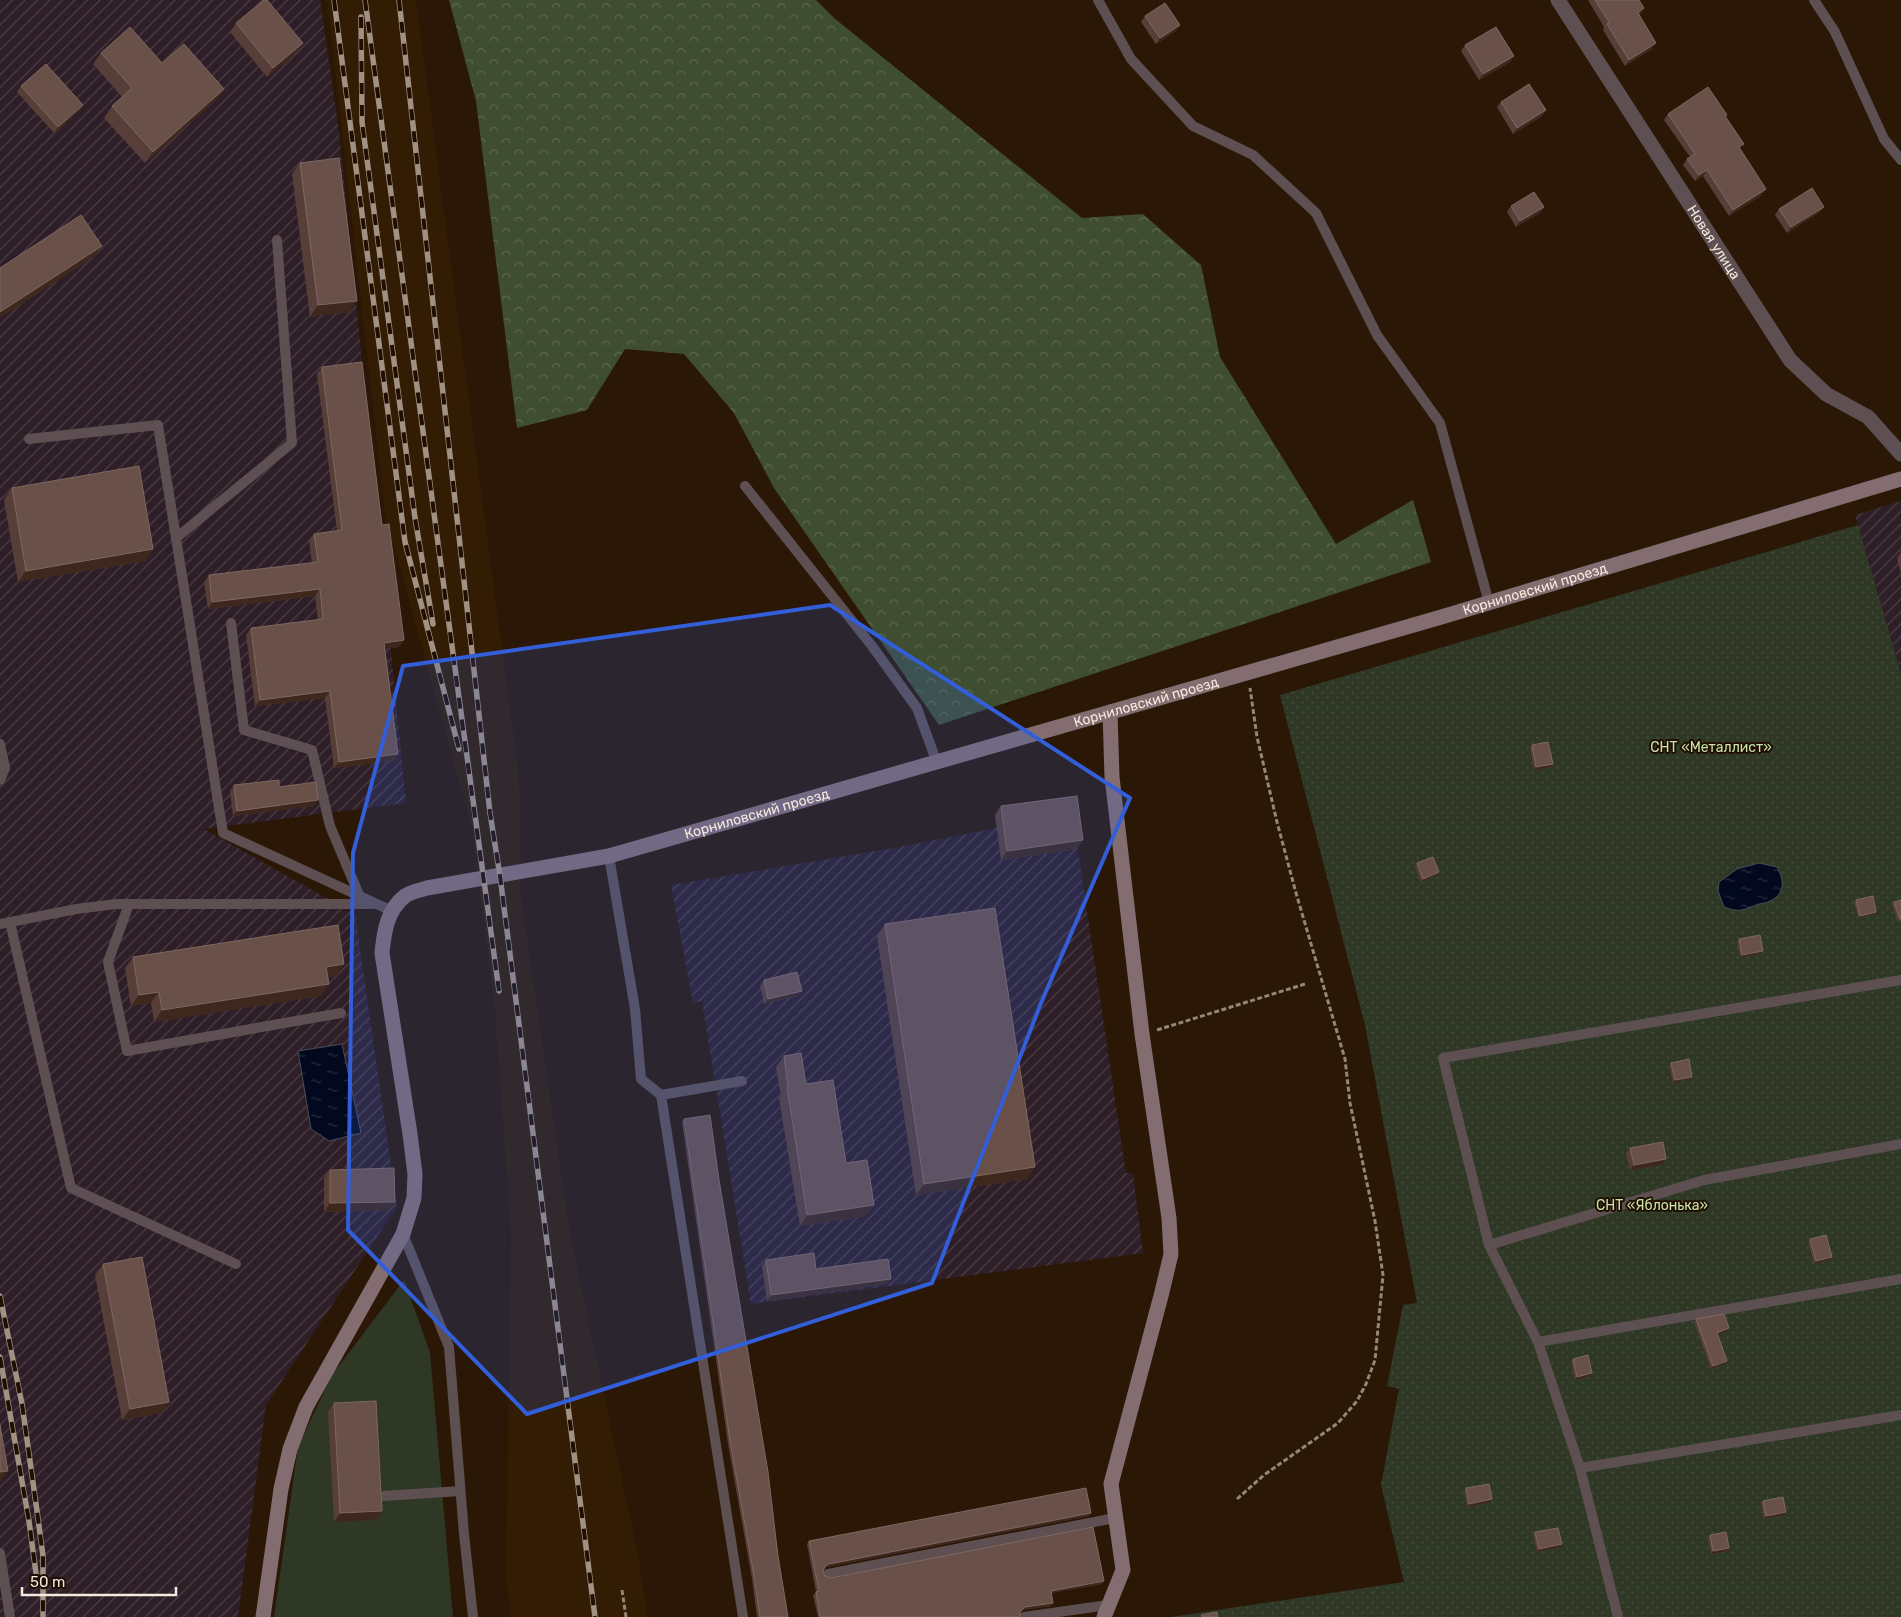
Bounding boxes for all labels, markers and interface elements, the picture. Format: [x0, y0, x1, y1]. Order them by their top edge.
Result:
street label: Новая улица [1684, 202, 1744, 282]
street label: Корниловский проезд [1461, 559, 1609, 619]
street label: Корниловский проезд [1072, 673, 1220, 731]
park label: СНТ «Металлист» [1650, 739, 1772, 756]
street label: Корниловский проезд [682, 785, 831, 842]
park label: СНТ «Яблонька» [1596, 1197, 1708, 1214]
scale bar [22, 1564, 176, 1596]
text: 50 m [30, 1573, 65, 1591]

